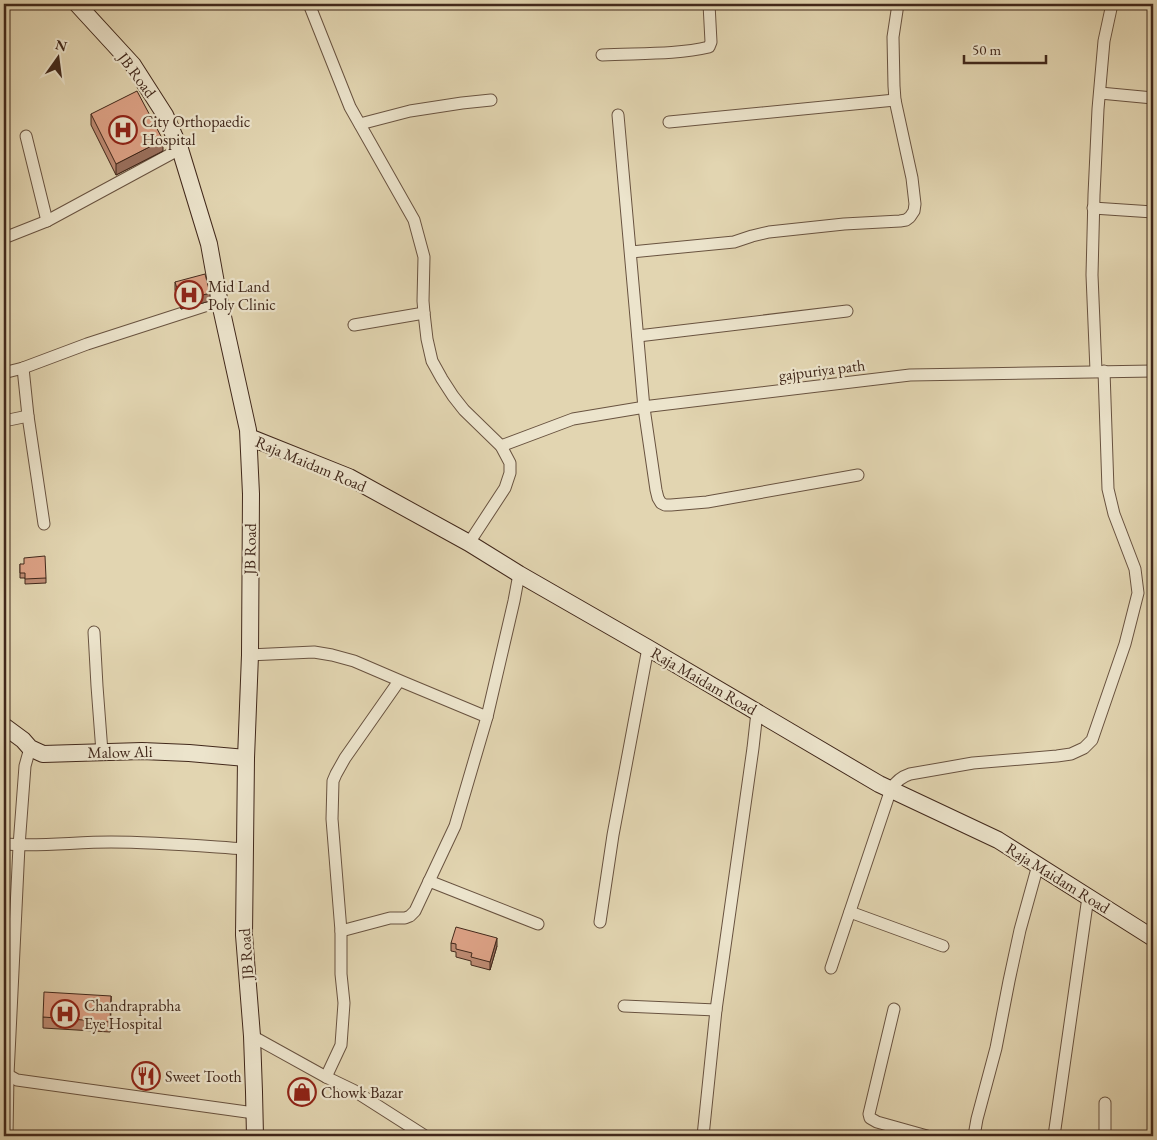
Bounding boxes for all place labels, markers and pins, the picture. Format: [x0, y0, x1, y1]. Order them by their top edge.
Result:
place label: City Orthopaedic Hospital [142, 111, 250, 150]
hospital icon: City Orthopaedic Hospital [108, 115, 138, 145]
place label: Mid Land Poly Clinic [208, 276, 276, 315]
hospital icon: Mid Land Poly Clinic [174, 280, 204, 310]
place label: Chandraprabha Eye Hospital [84, 995, 182, 1034]
hospital icon: Chandraprabha Eye Hospital [50, 999, 80, 1029]
restaurant icon: Sweet Tooth [131, 1061, 161, 1091]
place label: Sweet Tooth [165, 1066, 242, 1087]
shop icon: Chowk Bazar [287, 1077, 317, 1107]
place label: Chowk Bazar [321, 1082, 404, 1103]

